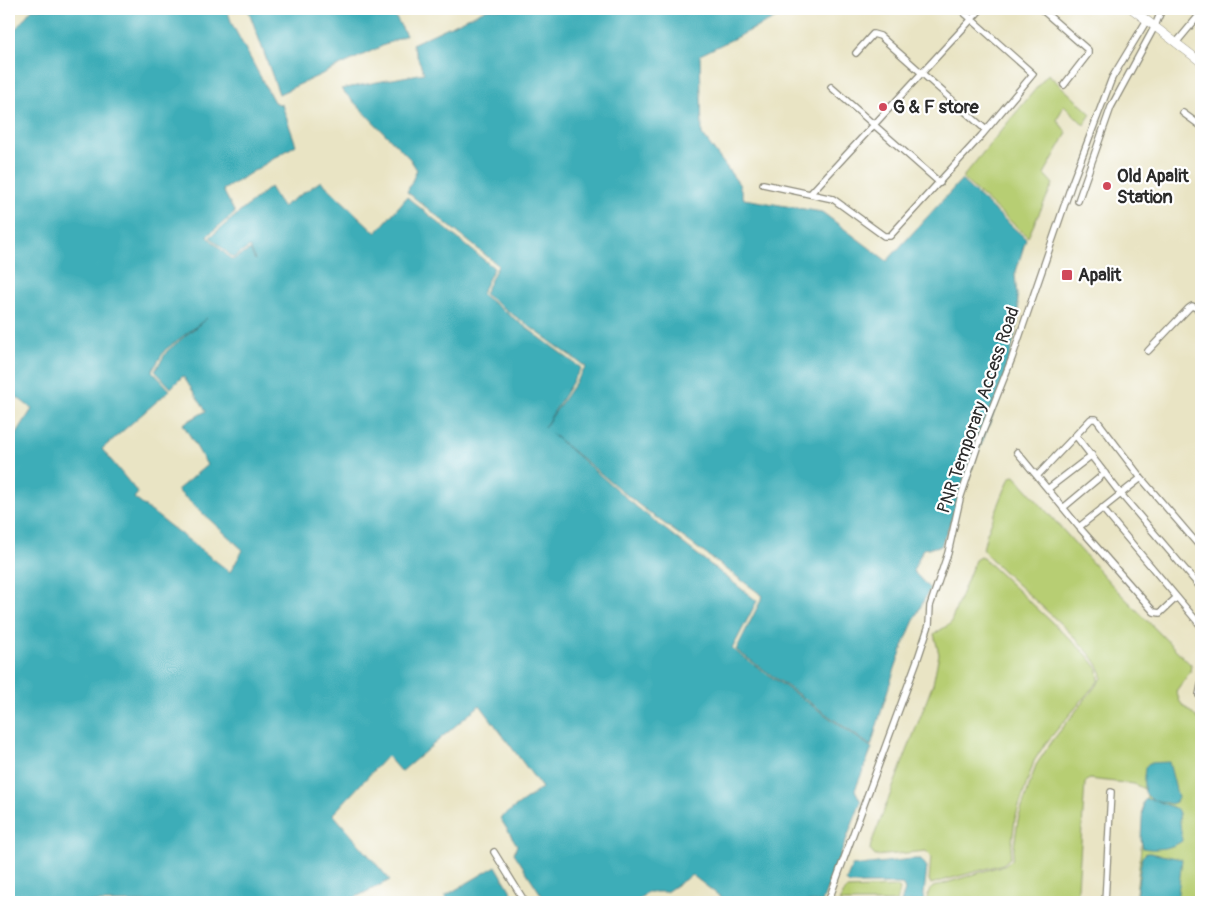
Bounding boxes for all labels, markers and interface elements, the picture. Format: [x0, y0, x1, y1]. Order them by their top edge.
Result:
place label: G & F store [893, 96, 980, 119]
marker: G & F store [877, 101, 889, 113]
place label: Old Apalit Station [1117, 165, 1189, 209]
marker: Old Apalit Station [1101, 180, 1113, 192]
place label: Apalit [1078, 264, 1122, 287]
marker: Apalit [1060, 268, 1074, 282]
street label: PNR Temporary Access Road [932, 304, 1025, 517]

